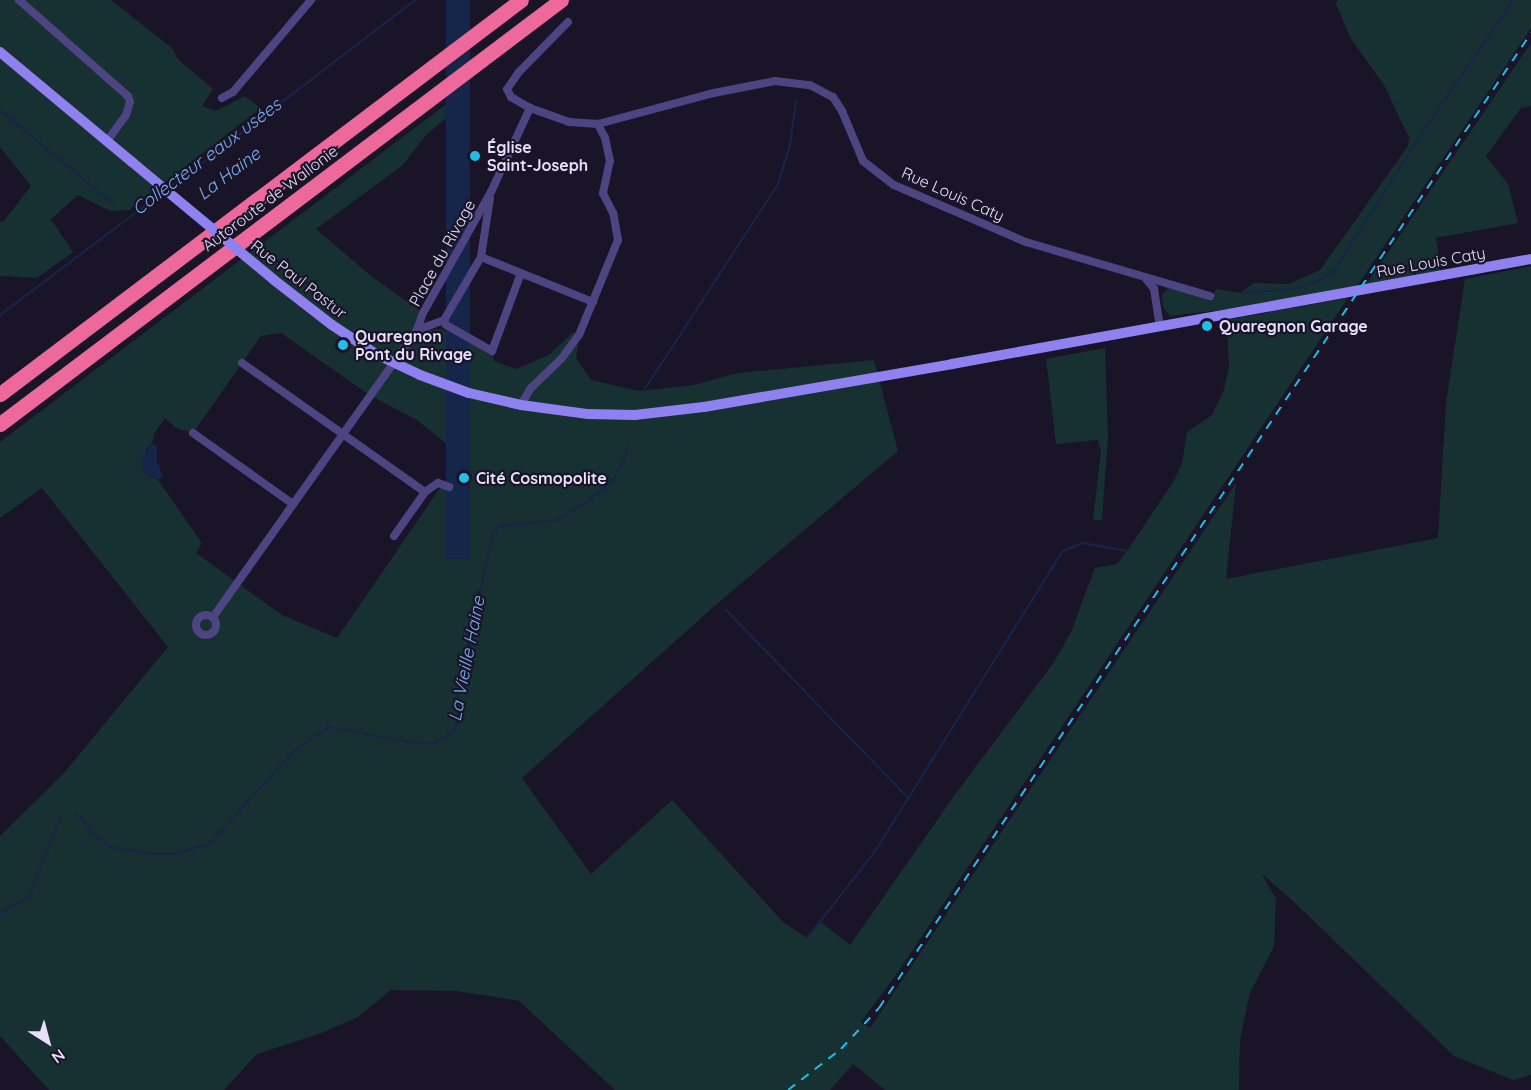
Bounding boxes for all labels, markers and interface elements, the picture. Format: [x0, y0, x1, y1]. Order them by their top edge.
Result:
water label: Collecteur eaux usées [128, 94, 286, 220]
place label: Église Saint-Joseph [487, 137, 588, 175]
street label: Autoroute de Wallonie [199, 141, 341, 255]
water label: La Haine [193, 143, 265, 205]
marker: Église Saint-Joseph [468, 149, 482, 163]
street label: Rue Louis Caty [899, 163, 1007, 225]
street label: Place du Rivage [405, 196, 479, 310]
street label: Rue Paul Pastur [247, 236, 351, 322]
street label: Rue Louis Caty [1375, 243, 1487, 281]
place label: Quaregnon Garage [1219, 316, 1368, 336]
marker: Quaregnon Garage [1200, 319, 1214, 333]
place label: Quaregnon Pont du Rivage [355, 326, 472, 364]
marker: Quaregnon Pont du Rivage [336, 338, 350, 352]
place label: Cité Cosmopolite [476, 468, 607, 488]
marker: Cité Cosmopolite [457, 471, 471, 485]
water label: La Vieille Haine [444, 595, 490, 723]
north arrow [18, 1012, 78, 1072]
text: N [48, 1045, 69, 1068]

